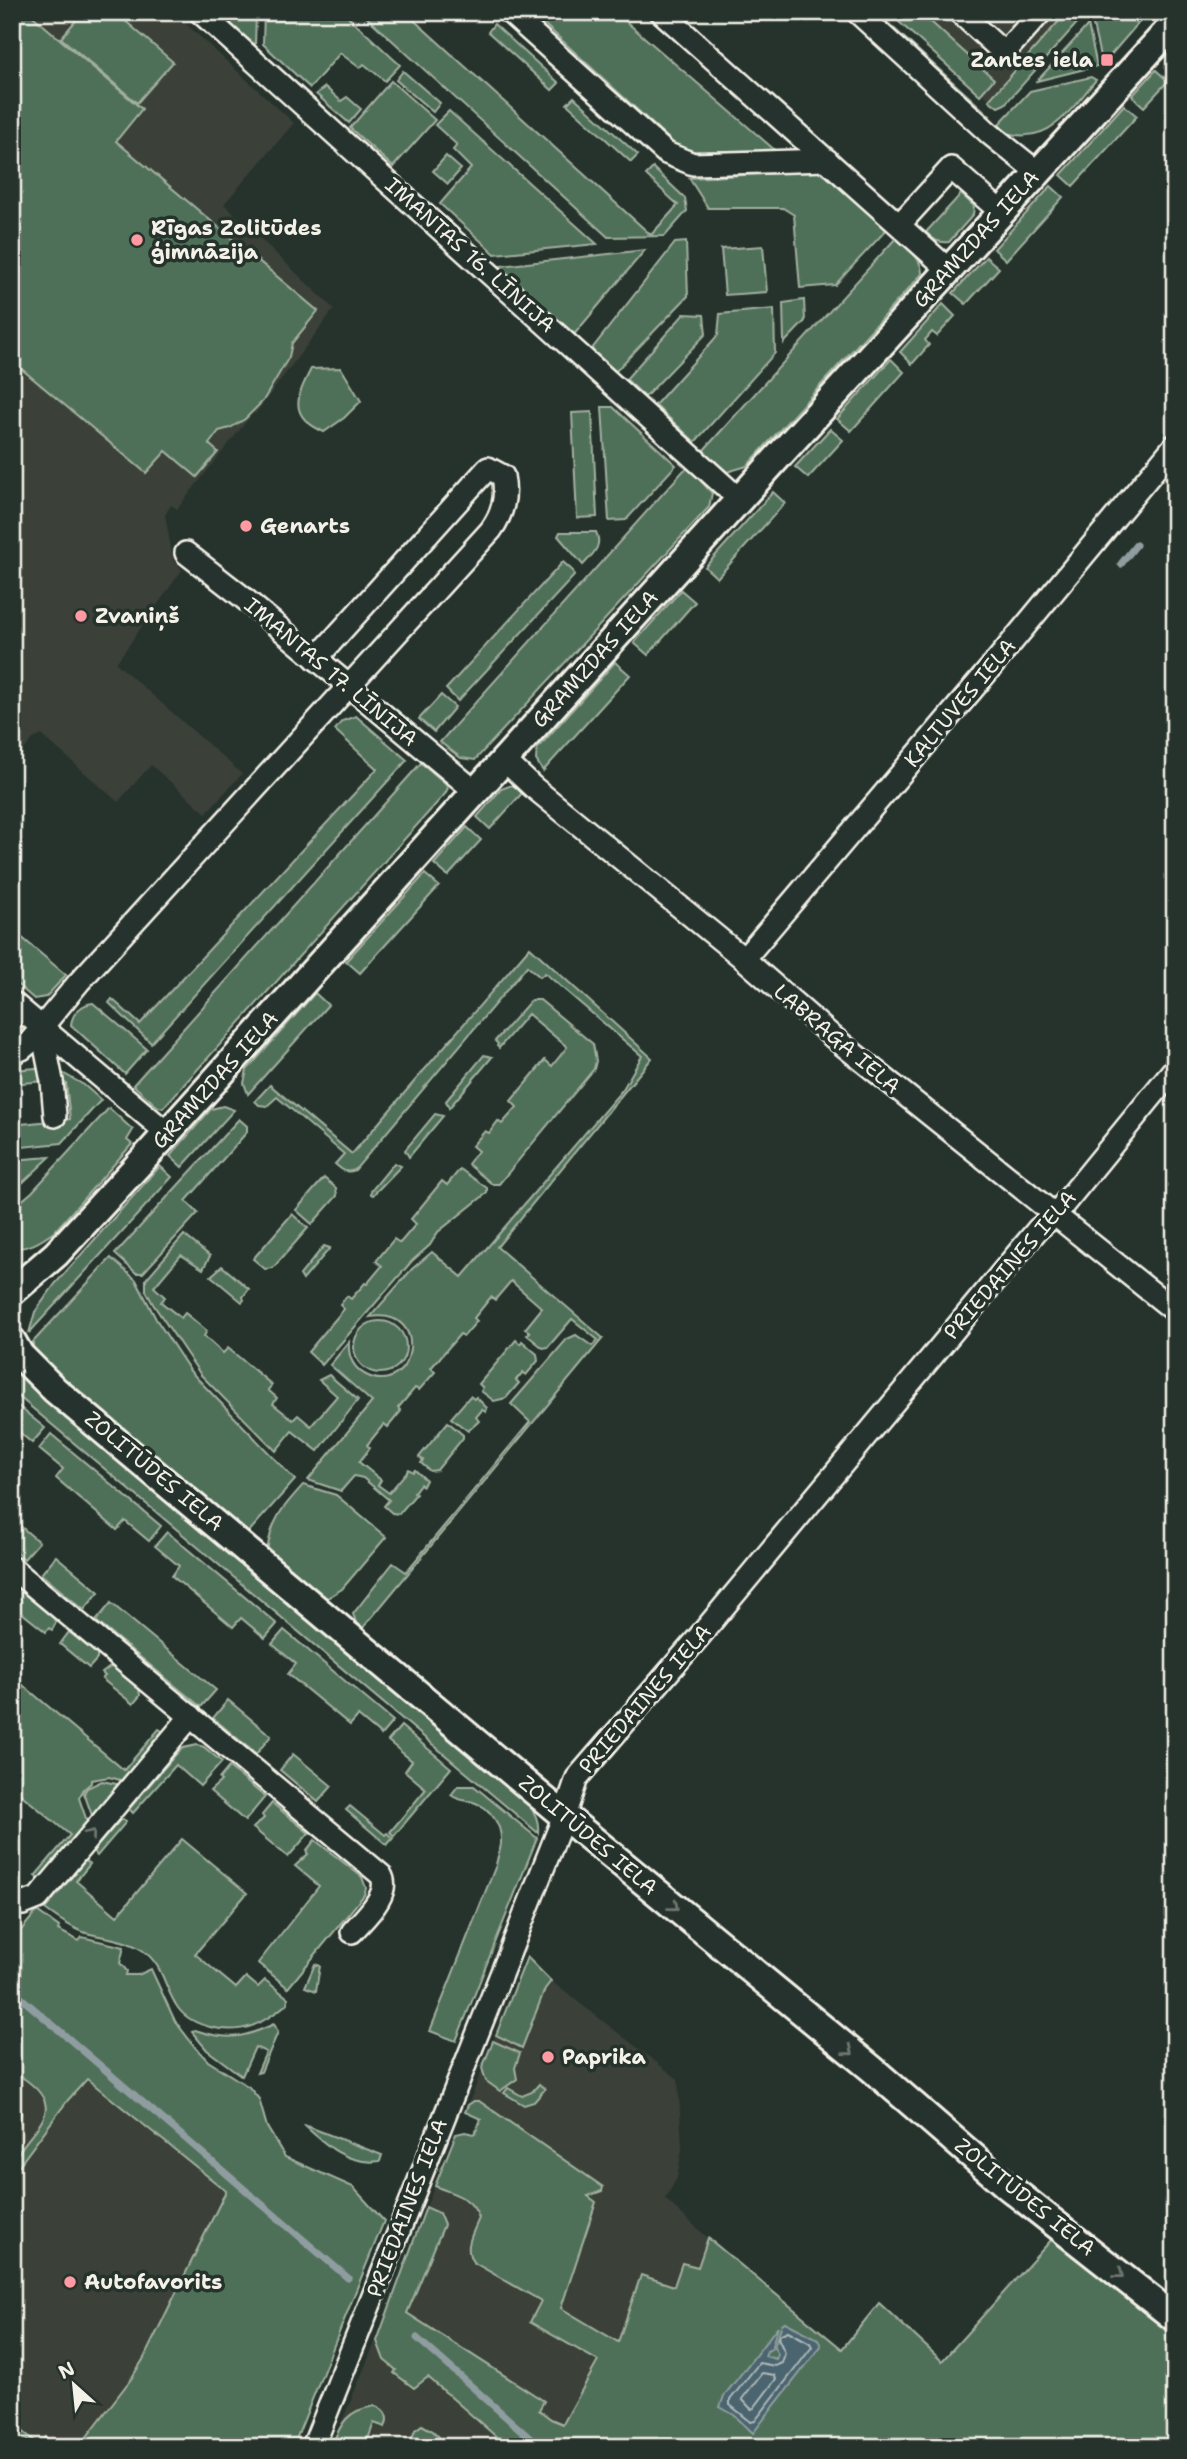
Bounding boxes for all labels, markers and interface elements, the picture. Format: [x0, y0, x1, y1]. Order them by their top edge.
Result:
place label: Zantes iela [970, 46, 1094, 74]
marker: Zantes iela [1099, 52, 1115, 68]
street label: GRAMZDAS IELA [907, 164, 1045, 314]
street label: IMANTAS 16. LĪNIJA [379, 171, 561, 339]
place label: Rīgas Zolitūdes ģimnāzija [151, 214, 321, 266]
marker: Rīgas Zolitūdes ģimnāzija [129, 232, 145, 248]
place label: Genarts [260, 512, 350, 540]
marker: Genarts [238, 518, 254, 534]
street label: GRAMZDAS IELA [526, 584, 664, 734]
street label: IMANTAS 17. LĪNIJA [239, 591, 423, 753]
place label: Zvaniņš [95, 602, 180, 631]
marker: Zvaniņš [73, 608, 89, 624]
street label: KALTUVES IELA [898, 633, 1022, 773]
street label: LABRAGA IELA [768, 978, 906, 1100]
street label: GRAMZDAS IELA [146, 1005, 284, 1155]
street label: PRIEDAINES IELA [937, 1184, 1083, 1346]
street label: ZOLITŪDES IELA [79, 1405, 229, 1537]
street label: PRIEDAINES IELA [572, 1618, 718, 1780]
street label: ZOLITŪDES IELA [513, 1769, 663, 1901]
one-way arrow [83, 1830, 95, 1843]
one-way arrow [666, 1898, 678, 1911]
place label: Paprika [562, 2043, 647, 2071]
one-way arrow [841, 2043, 854, 2055]
marker: Paprika [540, 2049, 556, 2065]
street label: PRIEDAINES IELA [360, 2115, 454, 2301]
street label: ZOLITŪDES IELA [949, 2132, 1101, 2262]
one-way arrow [1110, 2266, 1123, 2278]
place label: Autofavorits [84, 2268, 222, 2296]
marker: Autofavorits [62, 2274, 78, 2290]
north arrow [38, 2350, 108, 2420]
text: N [54, 2356, 79, 2385]

